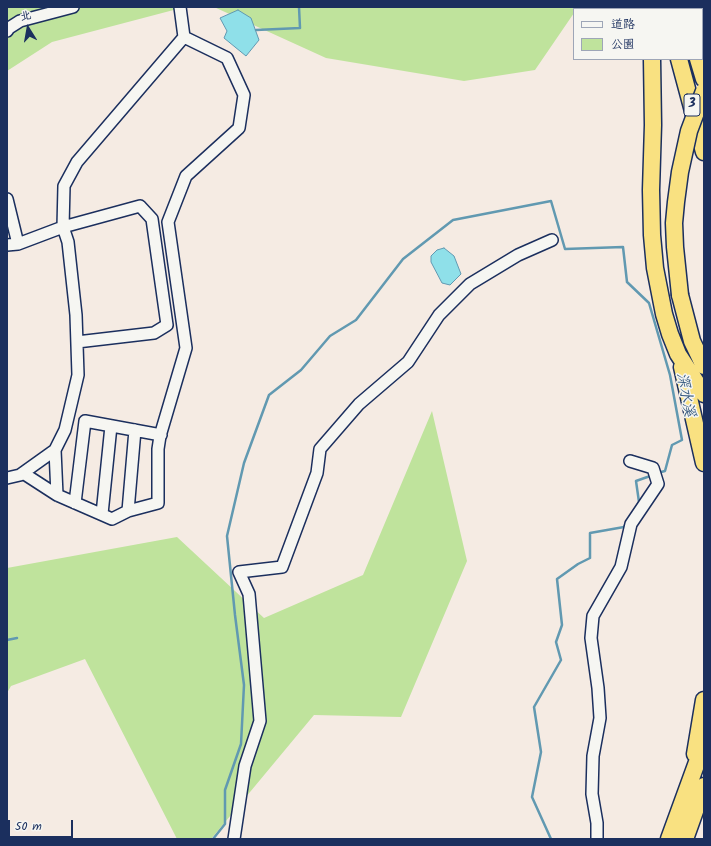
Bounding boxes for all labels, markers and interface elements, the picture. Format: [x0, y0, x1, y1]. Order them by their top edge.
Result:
text: 北 [19, 6, 33, 26]
north arrow [8, 8, 48, 48]
legend [573, 8, 703, 60]
text: 道路 [611, 15, 635, 34]
text: 公園 [611, 35, 635, 54]
road number: 3 [684, 94, 700, 116]
water label: 深水溪 [671, 371, 697, 419]
scale bar [10, 812, 75, 838]
text: 50 m [15, 817, 42, 836]

